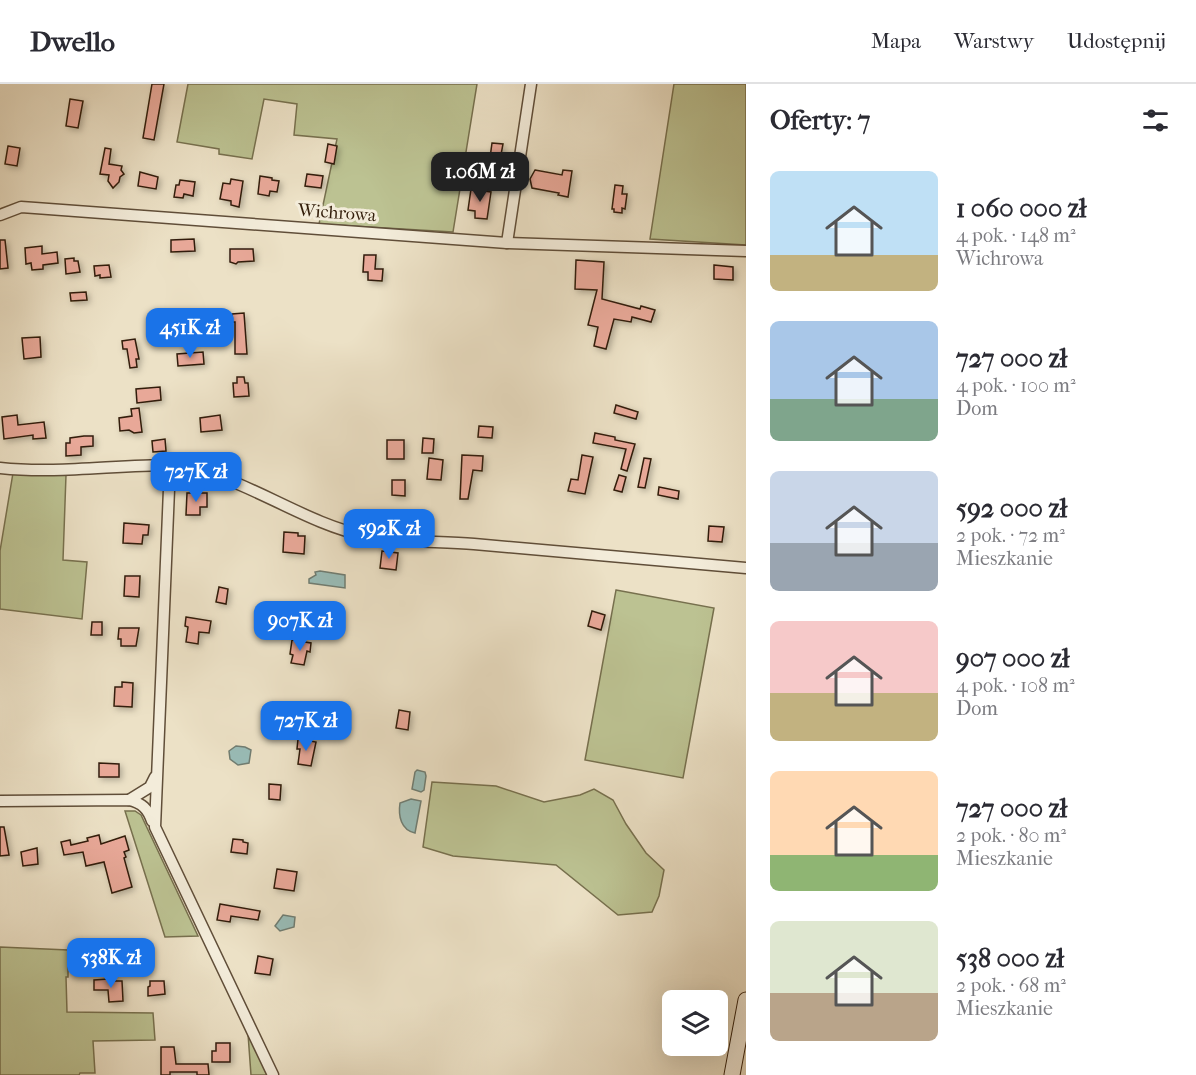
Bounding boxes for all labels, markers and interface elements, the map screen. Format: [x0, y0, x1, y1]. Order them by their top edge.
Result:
text: Dwello [30, 25, 115, 58]
text: Mapa [871, 29, 921, 53]
text: Warstwy [954, 29, 1034, 53]
text: Udostępnij [1067, 29, 1166, 53]
icon: filters [1139, 104, 1172, 137]
text: Oferty: 7 [770, 105, 870, 136]
pin: 1.06M zł [418, 152, 542, 203]
text: 1.06M zł [445, 160, 515, 183]
text: 1 060 000 zł [956, 193, 1087, 224]
icon: home [818, 195, 890, 267]
street label: Wichrowa [296, 200, 378, 226]
text: 4 pok. · 148 m² [956, 224, 1076, 247]
text: Wichrowa [956, 247, 1043, 270]
pin: 451K zł [135, 308, 245, 359]
text: 451K zł [160, 316, 220, 339]
text: 727 000 zł [956, 343, 1067, 374]
icon: home [818, 345, 890, 417]
text: 4 pok. · 100 m² [956, 374, 1076, 397]
text: Dom [956, 397, 998, 420]
pin: 727K zł [141, 452, 251, 503]
text: 727K zł [165, 460, 227, 483]
text: 592 000 zł [956, 493, 1067, 524]
icon: home [818, 495, 890, 567]
pin: 592K zł [334, 509, 444, 560]
text: 592K zł [358, 517, 420, 540]
text: 2 pok. · 72 m² [956, 524, 1065, 547]
text: Mieszkanie [956, 547, 1053, 570]
pin: 907K zł [245, 601, 355, 652]
text: 907K zł [268, 609, 332, 632]
text: 907 000 zł [956, 643, 1069, 674]
icon: home [818, 645, 890, 717]
text: 4 pok. · 108 m² [956, 674, 1075, 697]
text: Dom [956, 697, 998, 720]
pin: 727K zł [251, 701, 361, 752]
text: 727K zł [275, 709, 337, 732]
text: 727 000 zł [956, 793, 1067, 824]
icon: home [818, 795, 890, 867]
text: 2 pok. · 80 m² [956, 824, 1066, 847]
text: Mieszkanie [956, 847, 1053, 870]
pin: 538K zł [56, 938, 166, 989]
text: 538 000 zł [956, 943, 1064, 974]
icon: home [818, 945, 890, 1017]
text: 538K zł [81, 946, 141, 969]
text: 2 pok. · 68 m² [956, 974, 1066, 997]
map controls [662, 990, 728, 1056]
button: layers [662, 990, 728, 1056]
text: Mieszkanie [956, 997, 1053, 1020]

